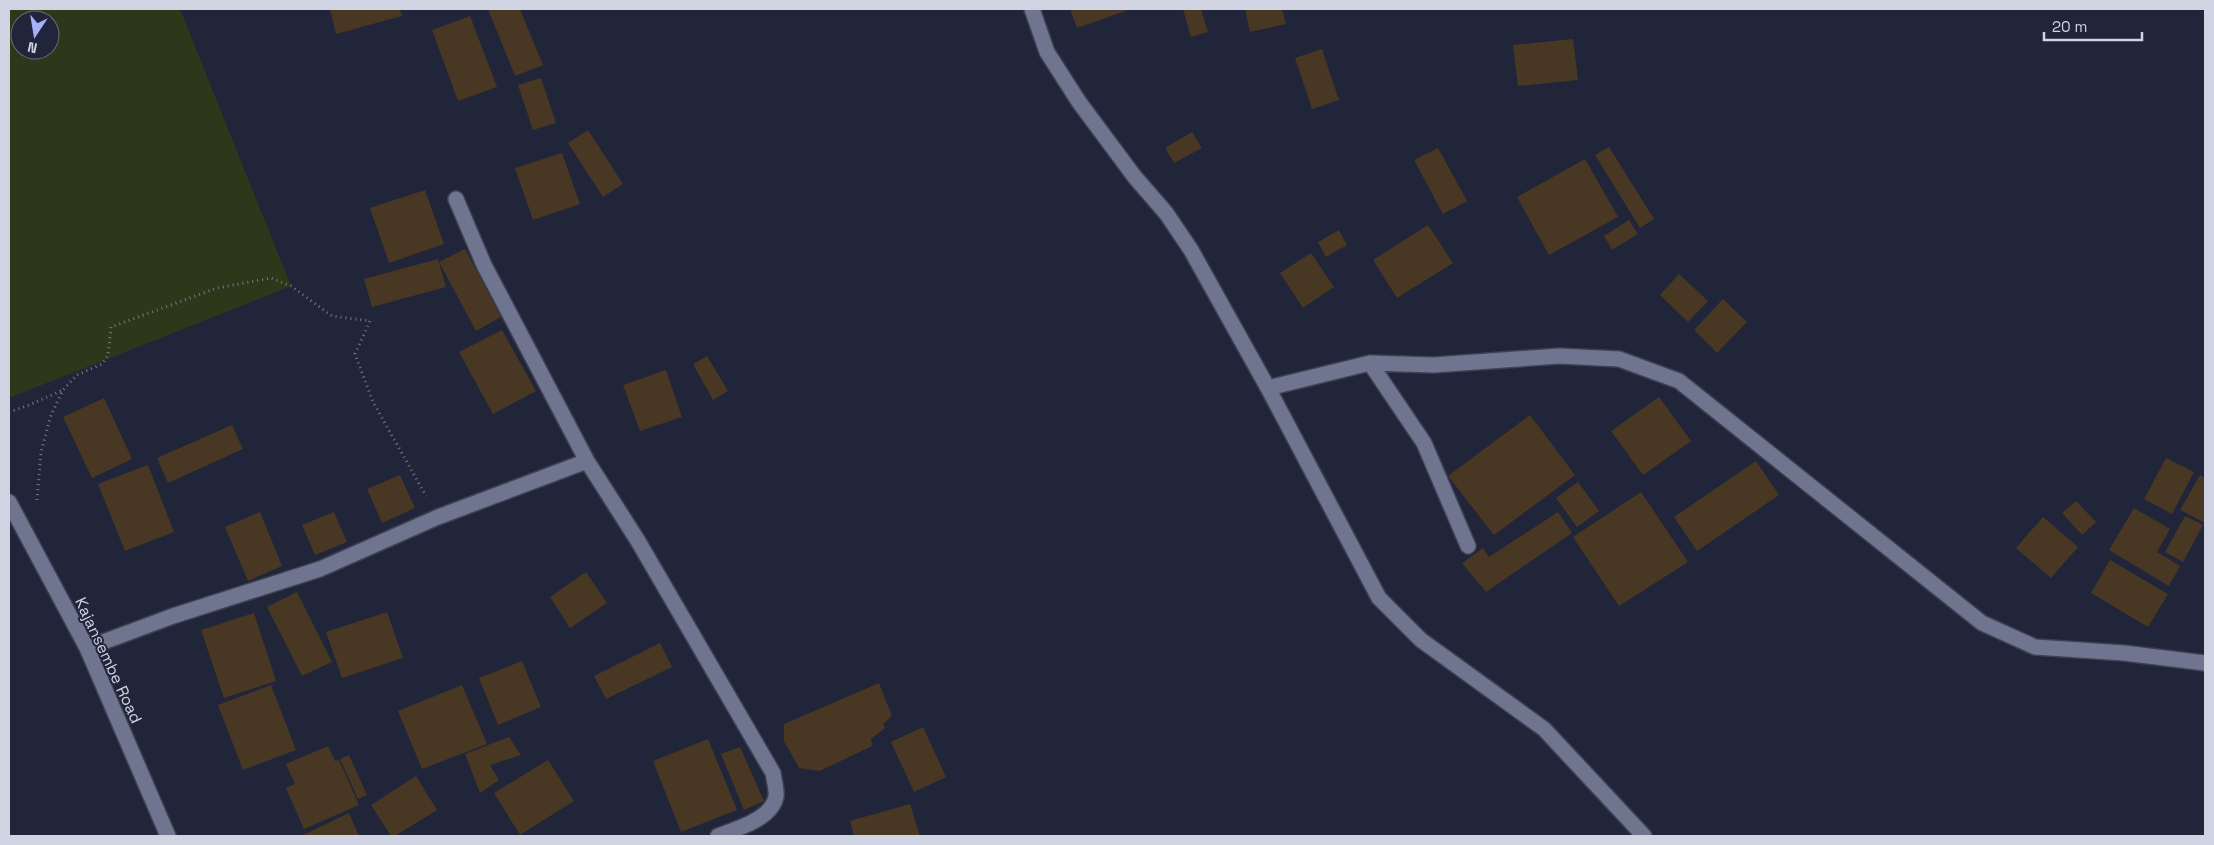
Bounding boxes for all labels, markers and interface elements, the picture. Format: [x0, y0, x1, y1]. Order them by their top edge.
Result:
north arrow [10, 10, 60, 60]
scale bar [2044, 10, 2142, 42]
text: 20 m [2052, 17, 2087, 36]
text: N [26, 38, 39, 57]
street label: Kajansembe Road [70, 594, 147, 727]

